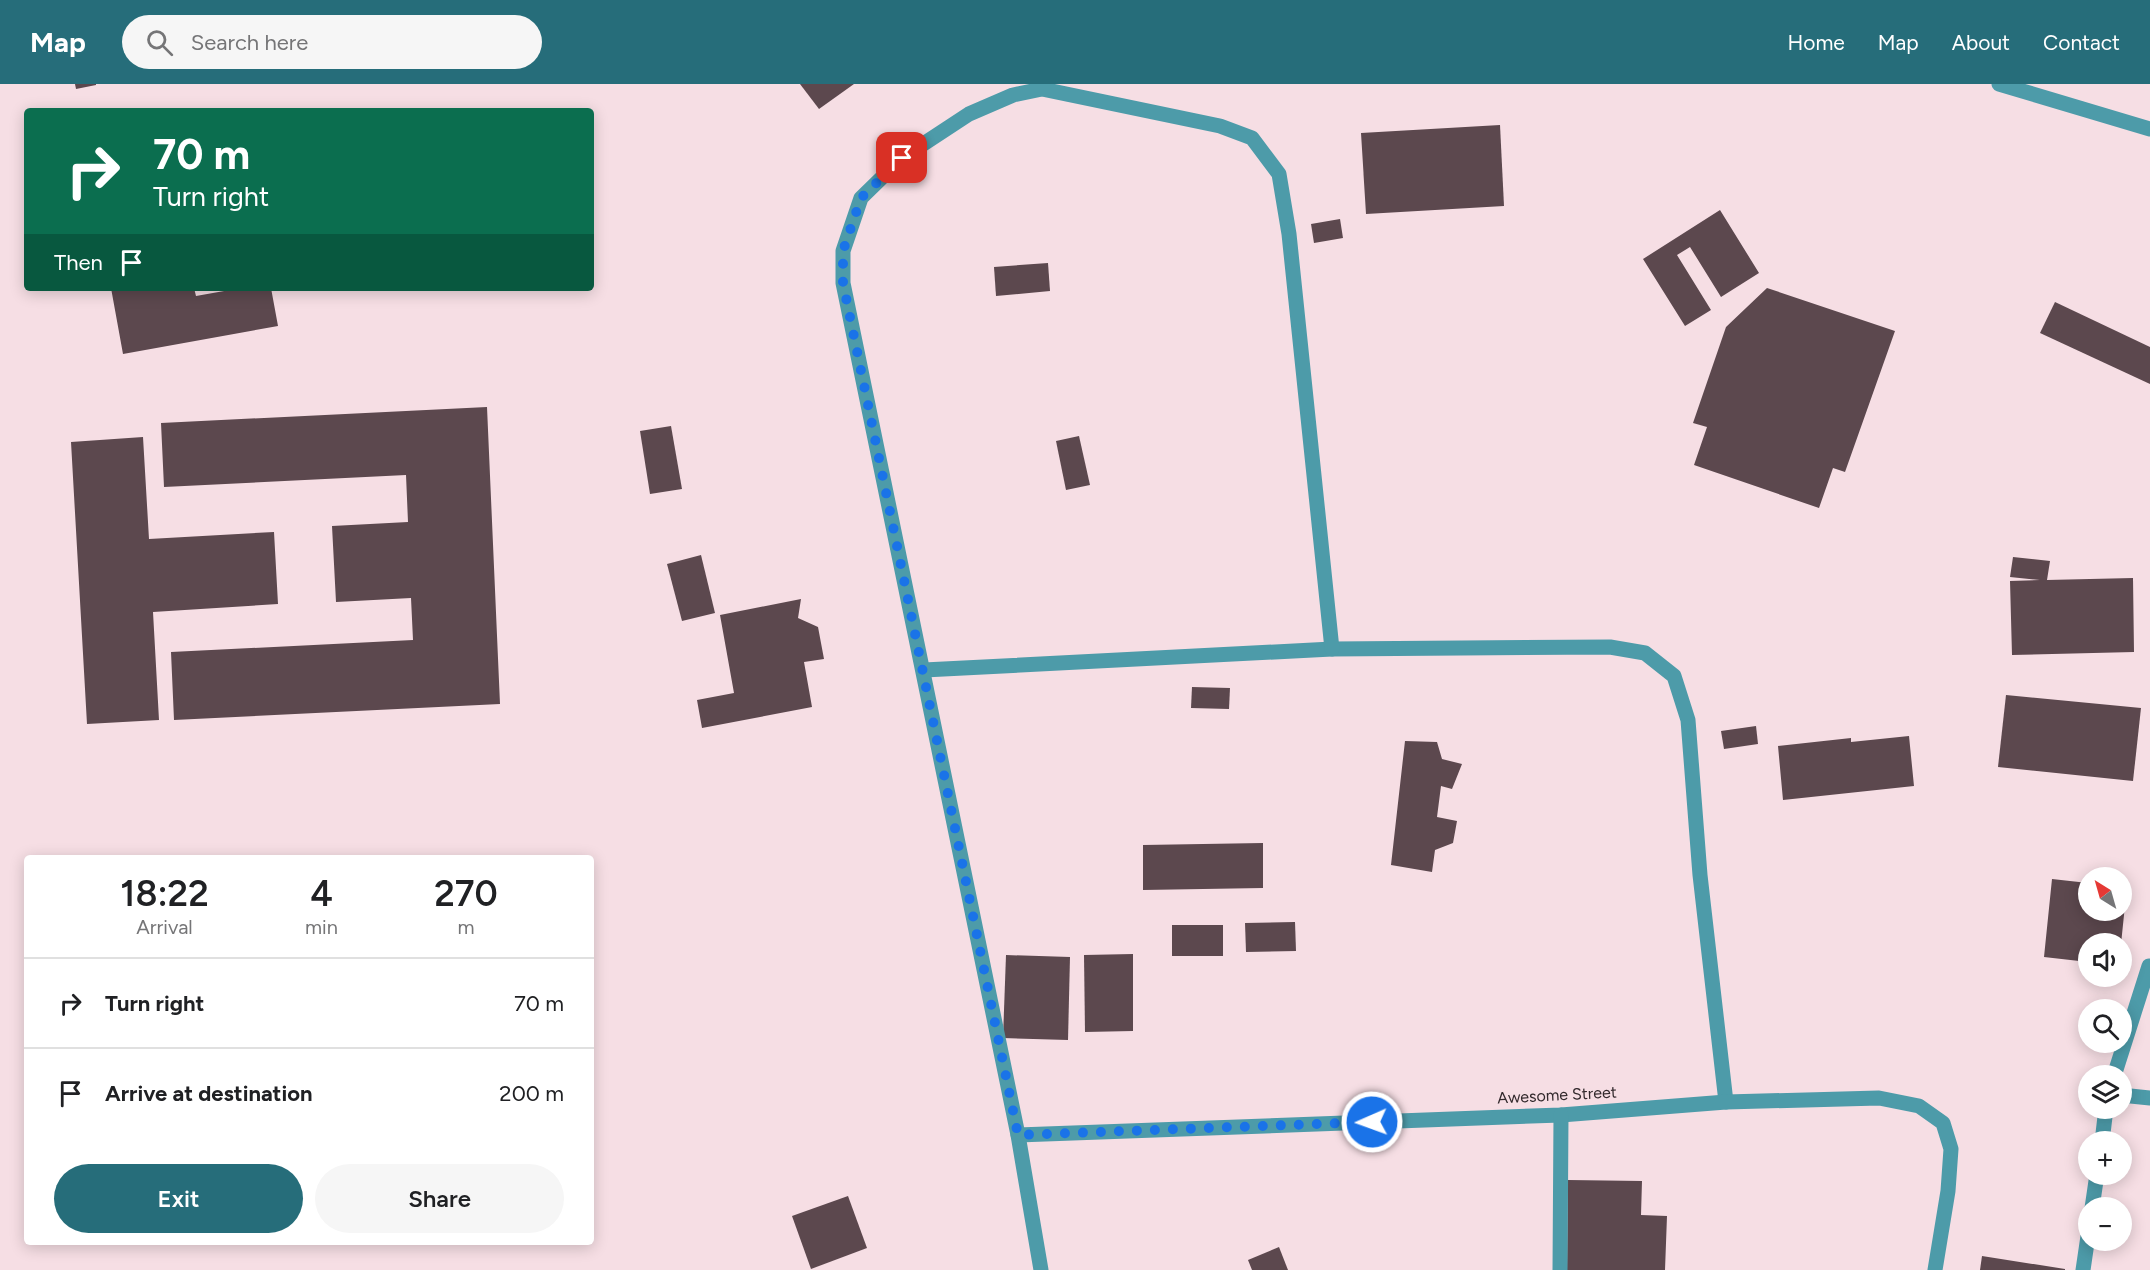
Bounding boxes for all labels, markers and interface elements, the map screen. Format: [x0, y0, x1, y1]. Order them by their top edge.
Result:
search box [122, 15, 542, 69]
text: Map [30, 25, 86, 59]
icon: search [143, 26, 176, 59]
text: Search here [191, 29, 308, 56]
text: Home [1788, 30, 1845, 55]
text: Map [1878, 30, 1919, 55]
text: About [1952, 30, 2010, 55]
text: Contact [2043, 30, 2120, 55]
text: 70 m [153, 129, 250, 180]
icon: right [54, 132, 132, 210]
pin [876, 132, 927, 183]
icon: arrive [885, 141, 918, 174]
text: Turn right [153, 180, 269, 213]
icon: arrive [115, 246, 148, 279]
text: Then [54, 249, 103, 276]
north arrow [2078, 867, 2132, 921]
map controls [2078, 867, 2132, 1251]
text: 18:22 [120, 872, 209, 915]
text: 4 [310, 872, 333, 915]
text: 270 [434, 872, 498, 915]
text: Arrival [136, 915, 193, 939]
text: min [305, 915, 338, 939]
text: m [457, 915, 474, 939]
button: sound [2078, 933, 2132, 987]
icon: right [54, 987, 87, 1020]
text: Turn right [105, 990, 204, 1017]
text: 70 m [514, 990, 564, 1017]
button: search [2078, 999, 2132, 1053]
button: layers [2078, 1065, 2132, 1119]
icon: arrive [54, 1077, 87, 1110]
text: Arrive at destination [105, 1080, 313, 1107]
text: 200 m [499, 1080, 564, 1107]
street label: Awesome Street [1497, 1082, 1617, 1108]
position arrow [1340, 1090, 1404, 1154]
button: + [2078, 1131, 2132, 1185]
button: Exit [54, 1164, 303, 1233]
button: Share [315, 1164, 564, 1233]
button: − [2078, 1197, 2132, 1251]

